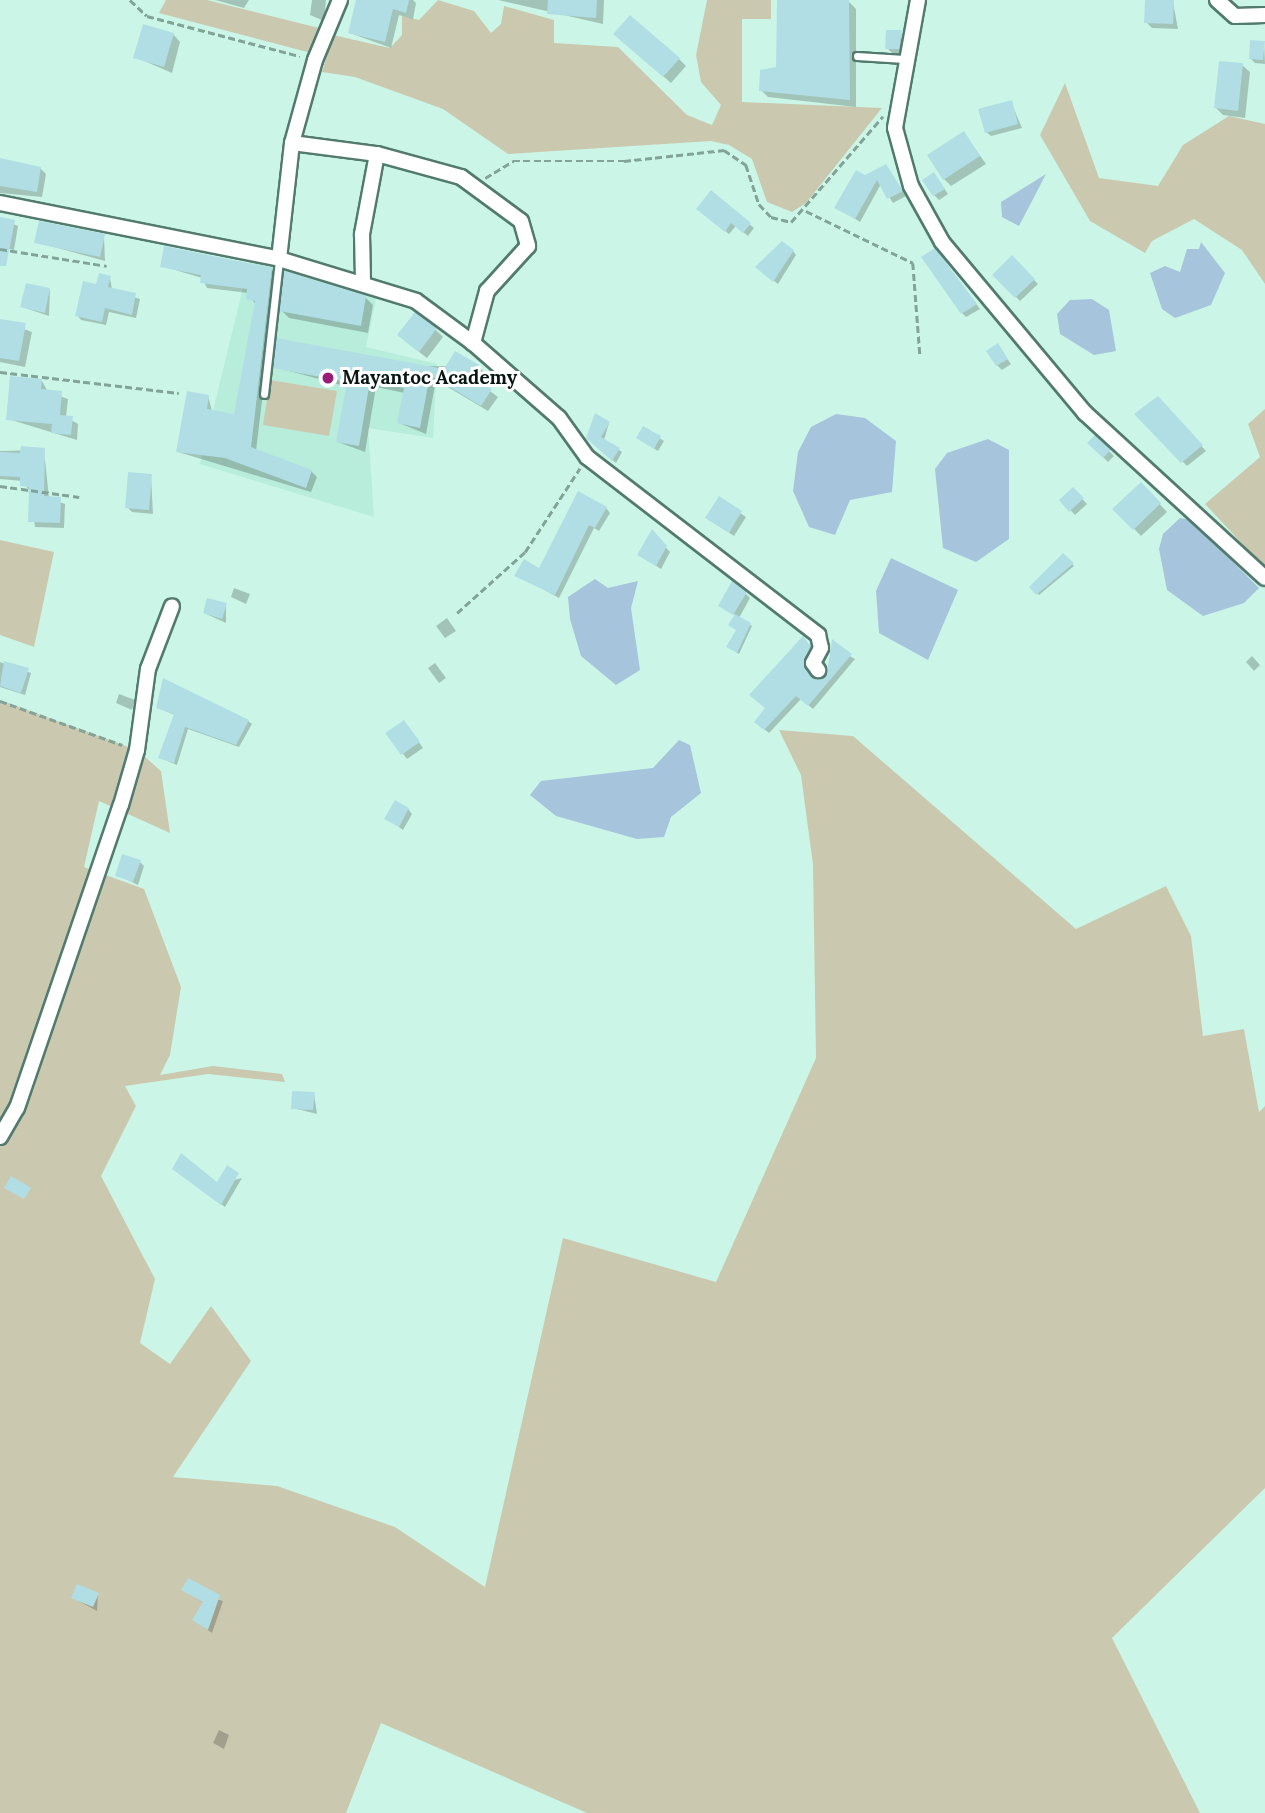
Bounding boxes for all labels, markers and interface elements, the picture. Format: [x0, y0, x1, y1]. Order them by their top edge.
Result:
place label: Mayantoc Academy [342, 367, 517, 389]
marker: Mayantoc Academy [320, 370, 336, 386]

